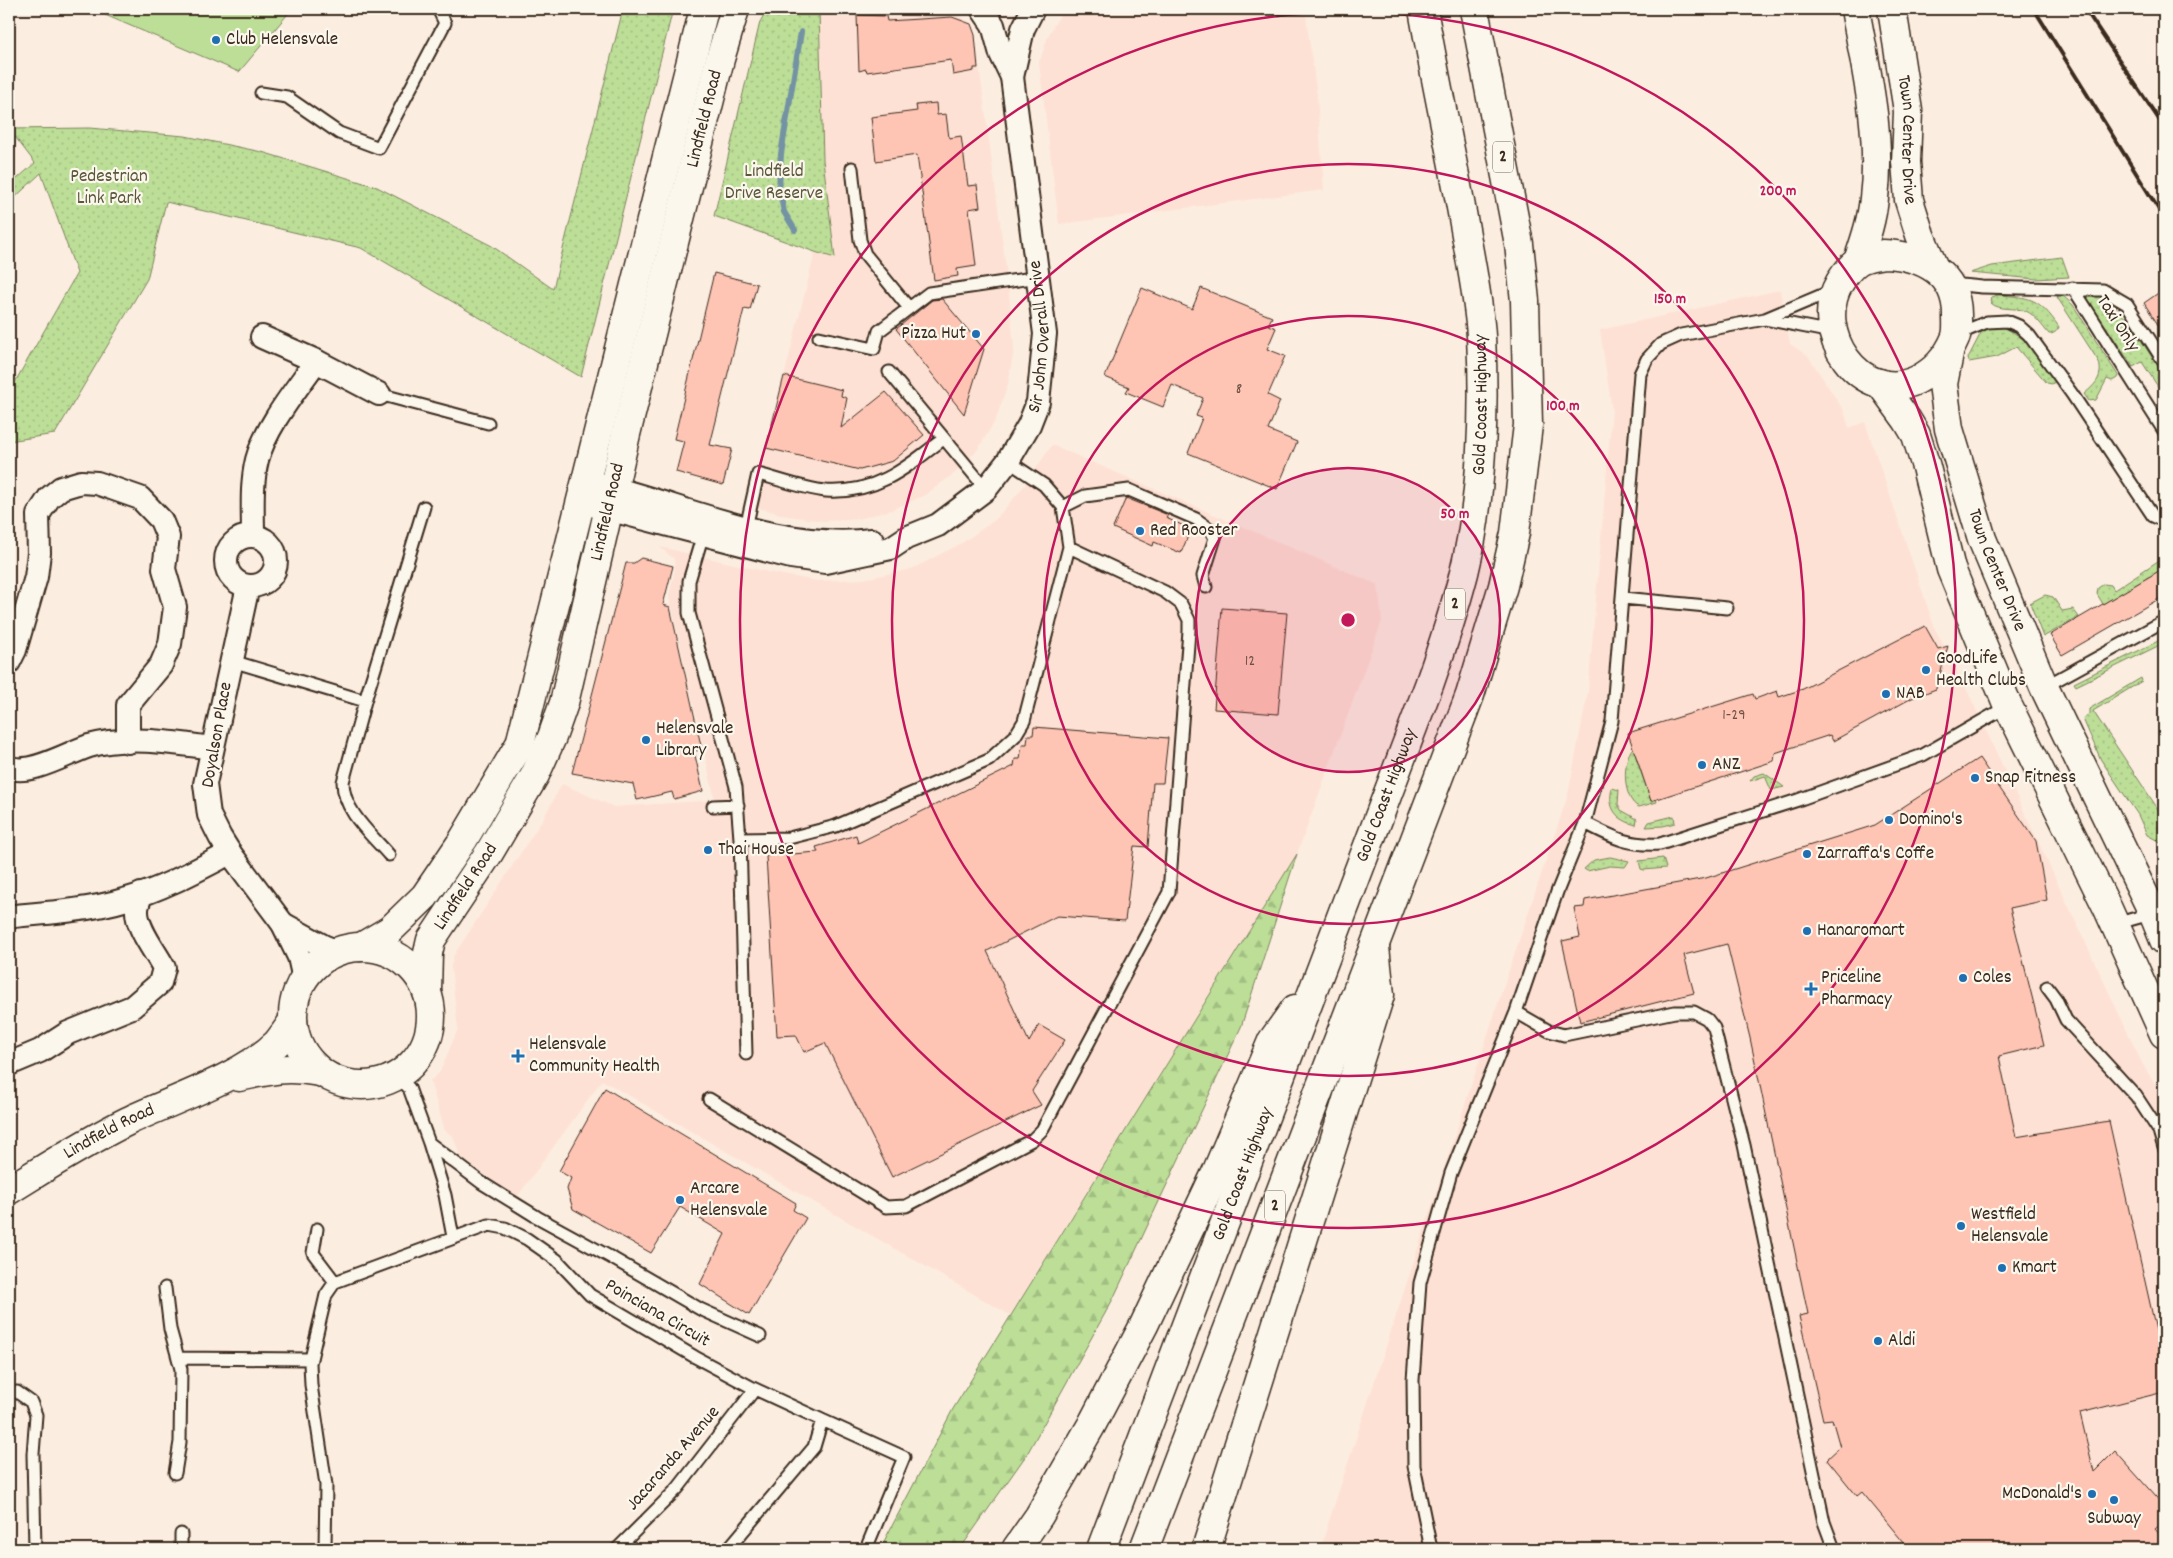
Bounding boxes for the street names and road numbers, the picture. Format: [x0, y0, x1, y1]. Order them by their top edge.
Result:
street label: Lindfield Road [680, 67, 730, 171]
street label: Town Center Drive [1889, 73, 1923, 208]
road number: 2 [1493, 142, 1513, 172]
street label: Sir John Overall Drive [1021, 259, 1058, 418]
street label: Taxi Only [2088, 290, 2146, 358]
street label: Gold Coast Highway [1466, 333, 1496, 476]
street label: Lindfield Road [584, 461, 632, 564]
street label: Town Center Drive [1960, 506, 2033, 636]
road number: 2 [1445, 588, 1465, 620]
street label: Doyalson Place [195, 680, 241, 790]
street label: Gold Coast Highway [1349, 724, 1425, 866]
street label: Lindfield Road [427, 839, 505, 936]
street label: Lindfield Road [59, 1097, 159, 1167]
street label: Gold Coast Highway [1206, 1103, 1281, 1245]
road number: 2 [1265, 1190, 1285, 1222]
street label: Poinciana Circuit [599, 1273, 715, 1355]
street label: Jacaranda Avenue [621, 1401, 727, 1517]

